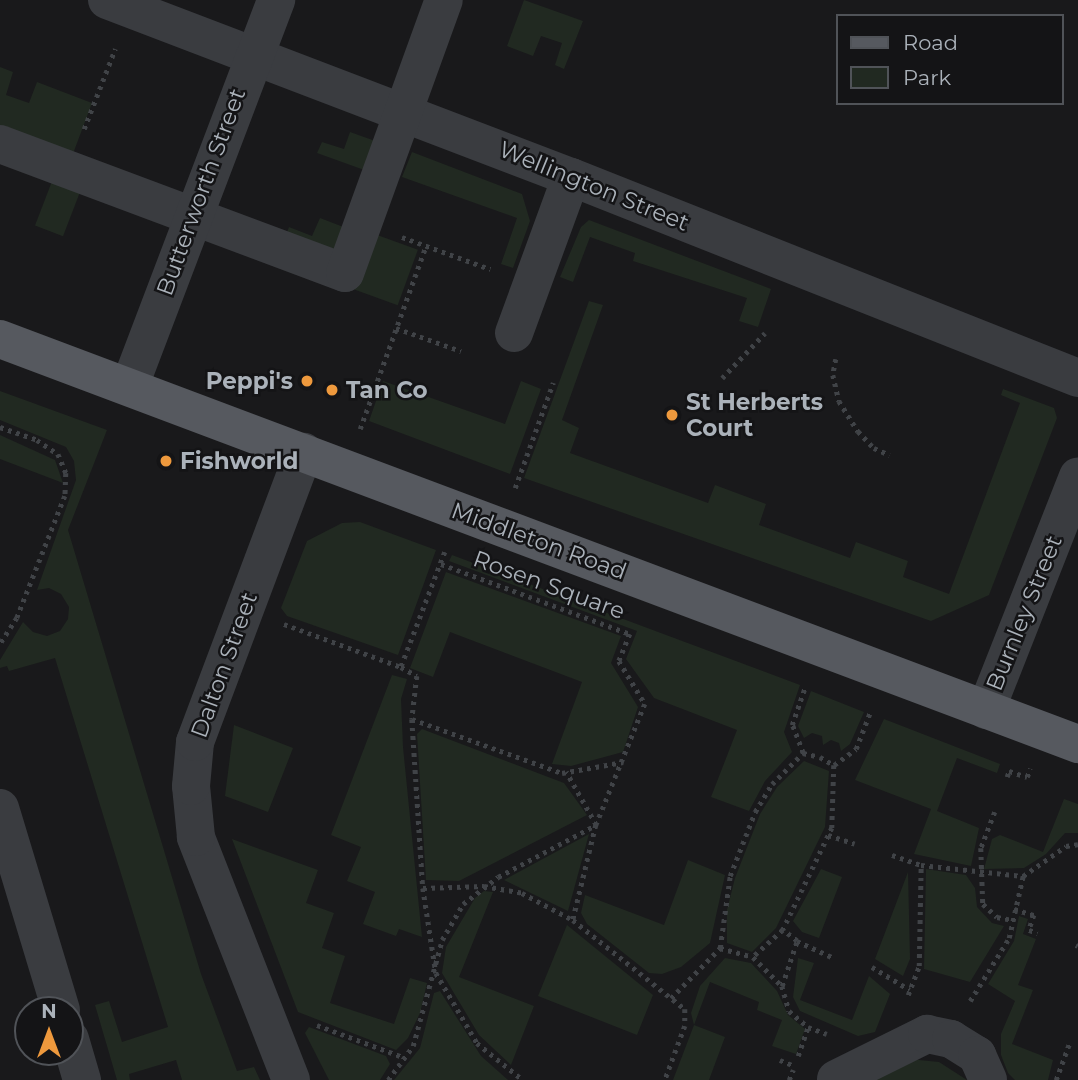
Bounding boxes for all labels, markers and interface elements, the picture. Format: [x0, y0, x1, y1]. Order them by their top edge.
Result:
legend [836, 14, 1064, 105]
text: Road [903, 30, 958, 55]
text: Park [903, 65, 951, 90]
street label: Butterworth Street [151, 85, 251, 299]
street label: Wellington Street [495, 135, 693, 237]
place label: Peppi's [206, 367, 293, 395]
marker: Peppi's [299, 373, 315, 389]
place label: Tan Co [346, 376, 427, 404]
marker: Tan Co [324, 382, 340, 398]
place label: St Herberts Court [686, 388, 823, 442]
marker: St Herberts Court [664, 407, 680, 423]
place label: Fishworld [180, 447, 298, 475]
marker: Fishworld [158, 453, 174, 469]
street label: Middleton Road [448, 496, 630, 586]
street label: Burnley Street [980, 531, 1068, 695]
street label: Rosen Square [469, 545, 629, 625]
street label: Dalton Street [185, 588, 263, 742]
north arrow [14, 996, 84, 1066]
text: N [41, 1000, 57, 1023]

